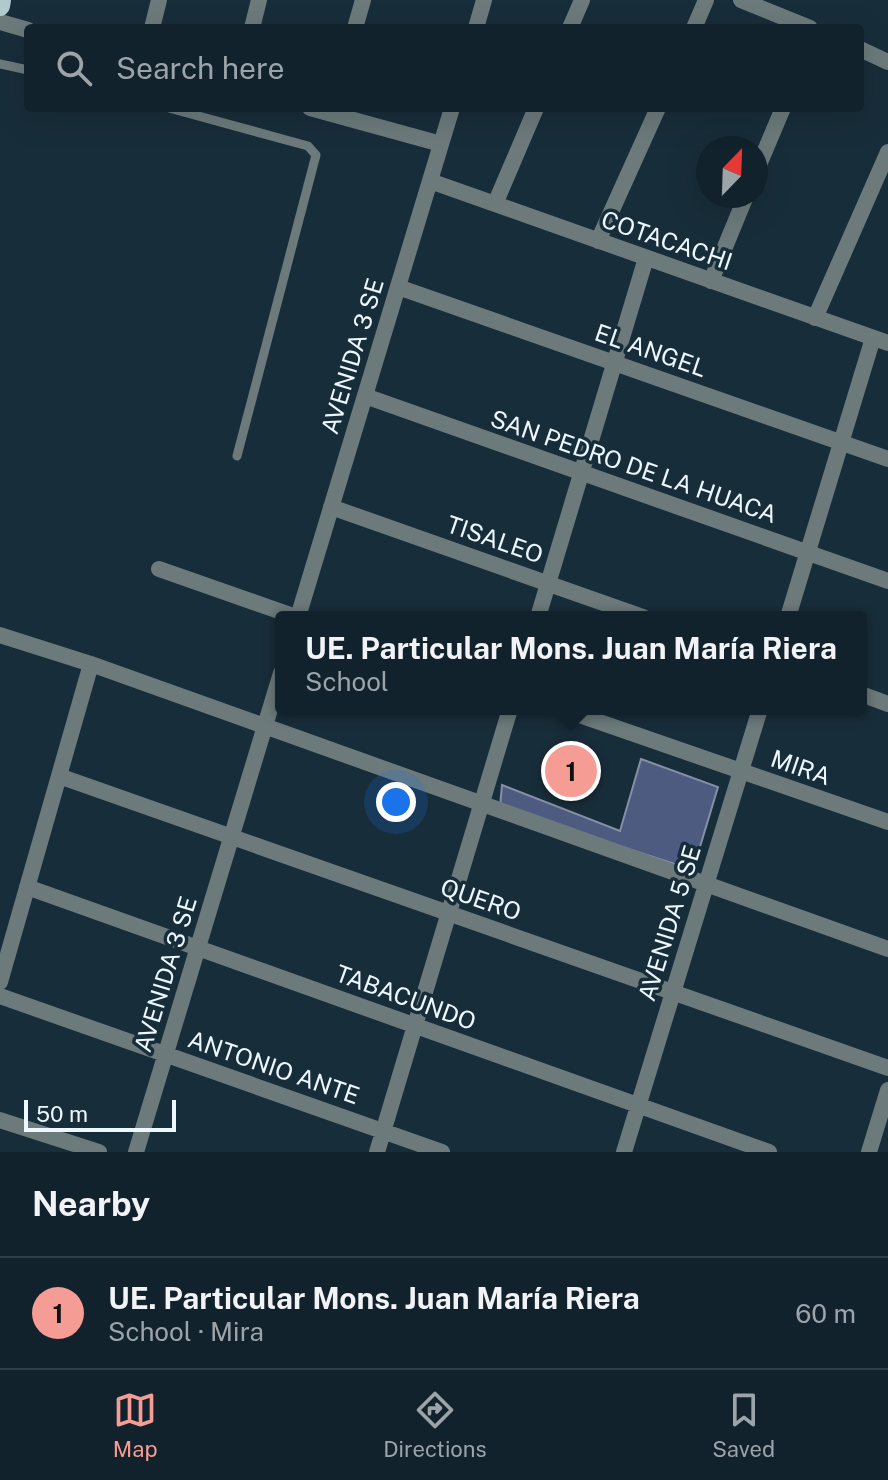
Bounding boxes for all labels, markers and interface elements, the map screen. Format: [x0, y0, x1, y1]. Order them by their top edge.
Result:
search box [24, 24, 864, 112]
icon: search [52, 46, 96, 90]
text: Search here [116, 50, 284, 86]
north arrow [696, 136, 768, 208]
street label: COTACACHI [598, 204, 736, 276]
street label: AVENIDA 3 SE [315, 275, 389, 437]
street label: EL ANGEL [591, 318, 711, 382]
street label: SAN PEDRO DE LA HUACA [487, 404, 781, 528]
street label: TISALEO [443, 509, 547, 569]
popup [275, 611, 867, 715]
text: UE. Particular Mons. Juan María Riera [305, 630, 837, 666]
text: School [305, 666, 389, 697]
pin: 1 [545, 741, 597, 801]
street label: MIRA [767, 744, 835, 790]
your location [376, 782, 416, 822]
street label: AVENIDA 5 SE [632, 842, 706, 1004]
street label: QUERO [437, 872, 525, 926]
street label: AVENIDA 3 SE [128, 893, 202, 1055]
street label: TABACUNDO [332, 959, 480, 1035]
street label: ANTONIO ANTE [185, 1025, 363, 1109]
scale bar [24, 1096, 176, 1132]
text: 50 m [36, 1101, 88, 1127]
text: Nearby [32, 1184, 150, 1224]
text: UE. Particular Mons. Juan María Riera [108, 1280, 640, 1316]
text: 1 [52, 1298, 64, 1329]
text: 60 m [795, 1298, 856, 1329]
text: School · Mira [108, 1316, 264, 1347]
tab: Map [113, 1388, 158, 1462]
tab: Directions [383, 1388, 487, 1462]
tab: Saved [712, 1388, 775, 1462]

